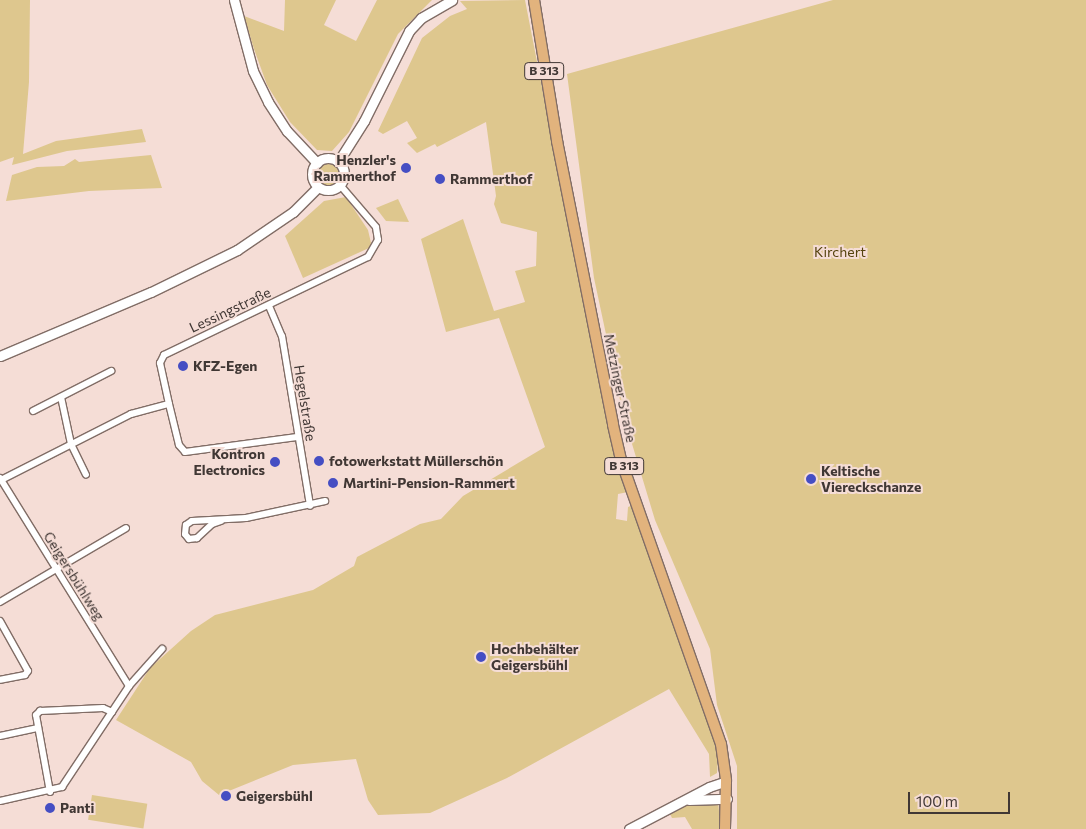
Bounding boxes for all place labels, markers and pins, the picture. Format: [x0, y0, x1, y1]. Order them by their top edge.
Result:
place label: Henzler's Rammerthof [313, 152, 396, 184]
marker: Henzler's Rammerthof [400, 162, 412, 174]
place label: Rammerthof [450, 171, 533, 187]
marker: Rammerthof [434, 173, 446, 185]
place label: KFZ-Egen [193, 358, 257, 374]
marker: KFZ-Egen [177, 360, 189, 372]
place label: Kontron Electronics [194, 446, 265, 478]
place label: fotowerkstatt Müllerschön [329, 453, 503, 469]
marker: fotowerkstatt Müllerschön [313, 455, 325, 467]
marker: Kontron Electronics [269, 456, 281, 468]
place label: Keltische Viereckschanze [821, 463, 921, 496]
marker: Keltische Viereckschanze [805, 473, 817, 485]
place label: Martini-Pension-Rammert [343, 475, 515, 491]
marker: Martini-Pension-Rammert [327, 477, 339, 489]
place label: Hochbehälter Geigersbühl [491, 641, 579, 674]
marker: Hochbehälter Geigersbühl [475, 651, 487, 663]
place label: Geigersbühl [236, 788, 313, 804]
marker: Geigersbühl [220, 790, 232, 802]
place label: Panti [60, 800, 94, 816]
marker: Panti [44, 802, 56, 814]

